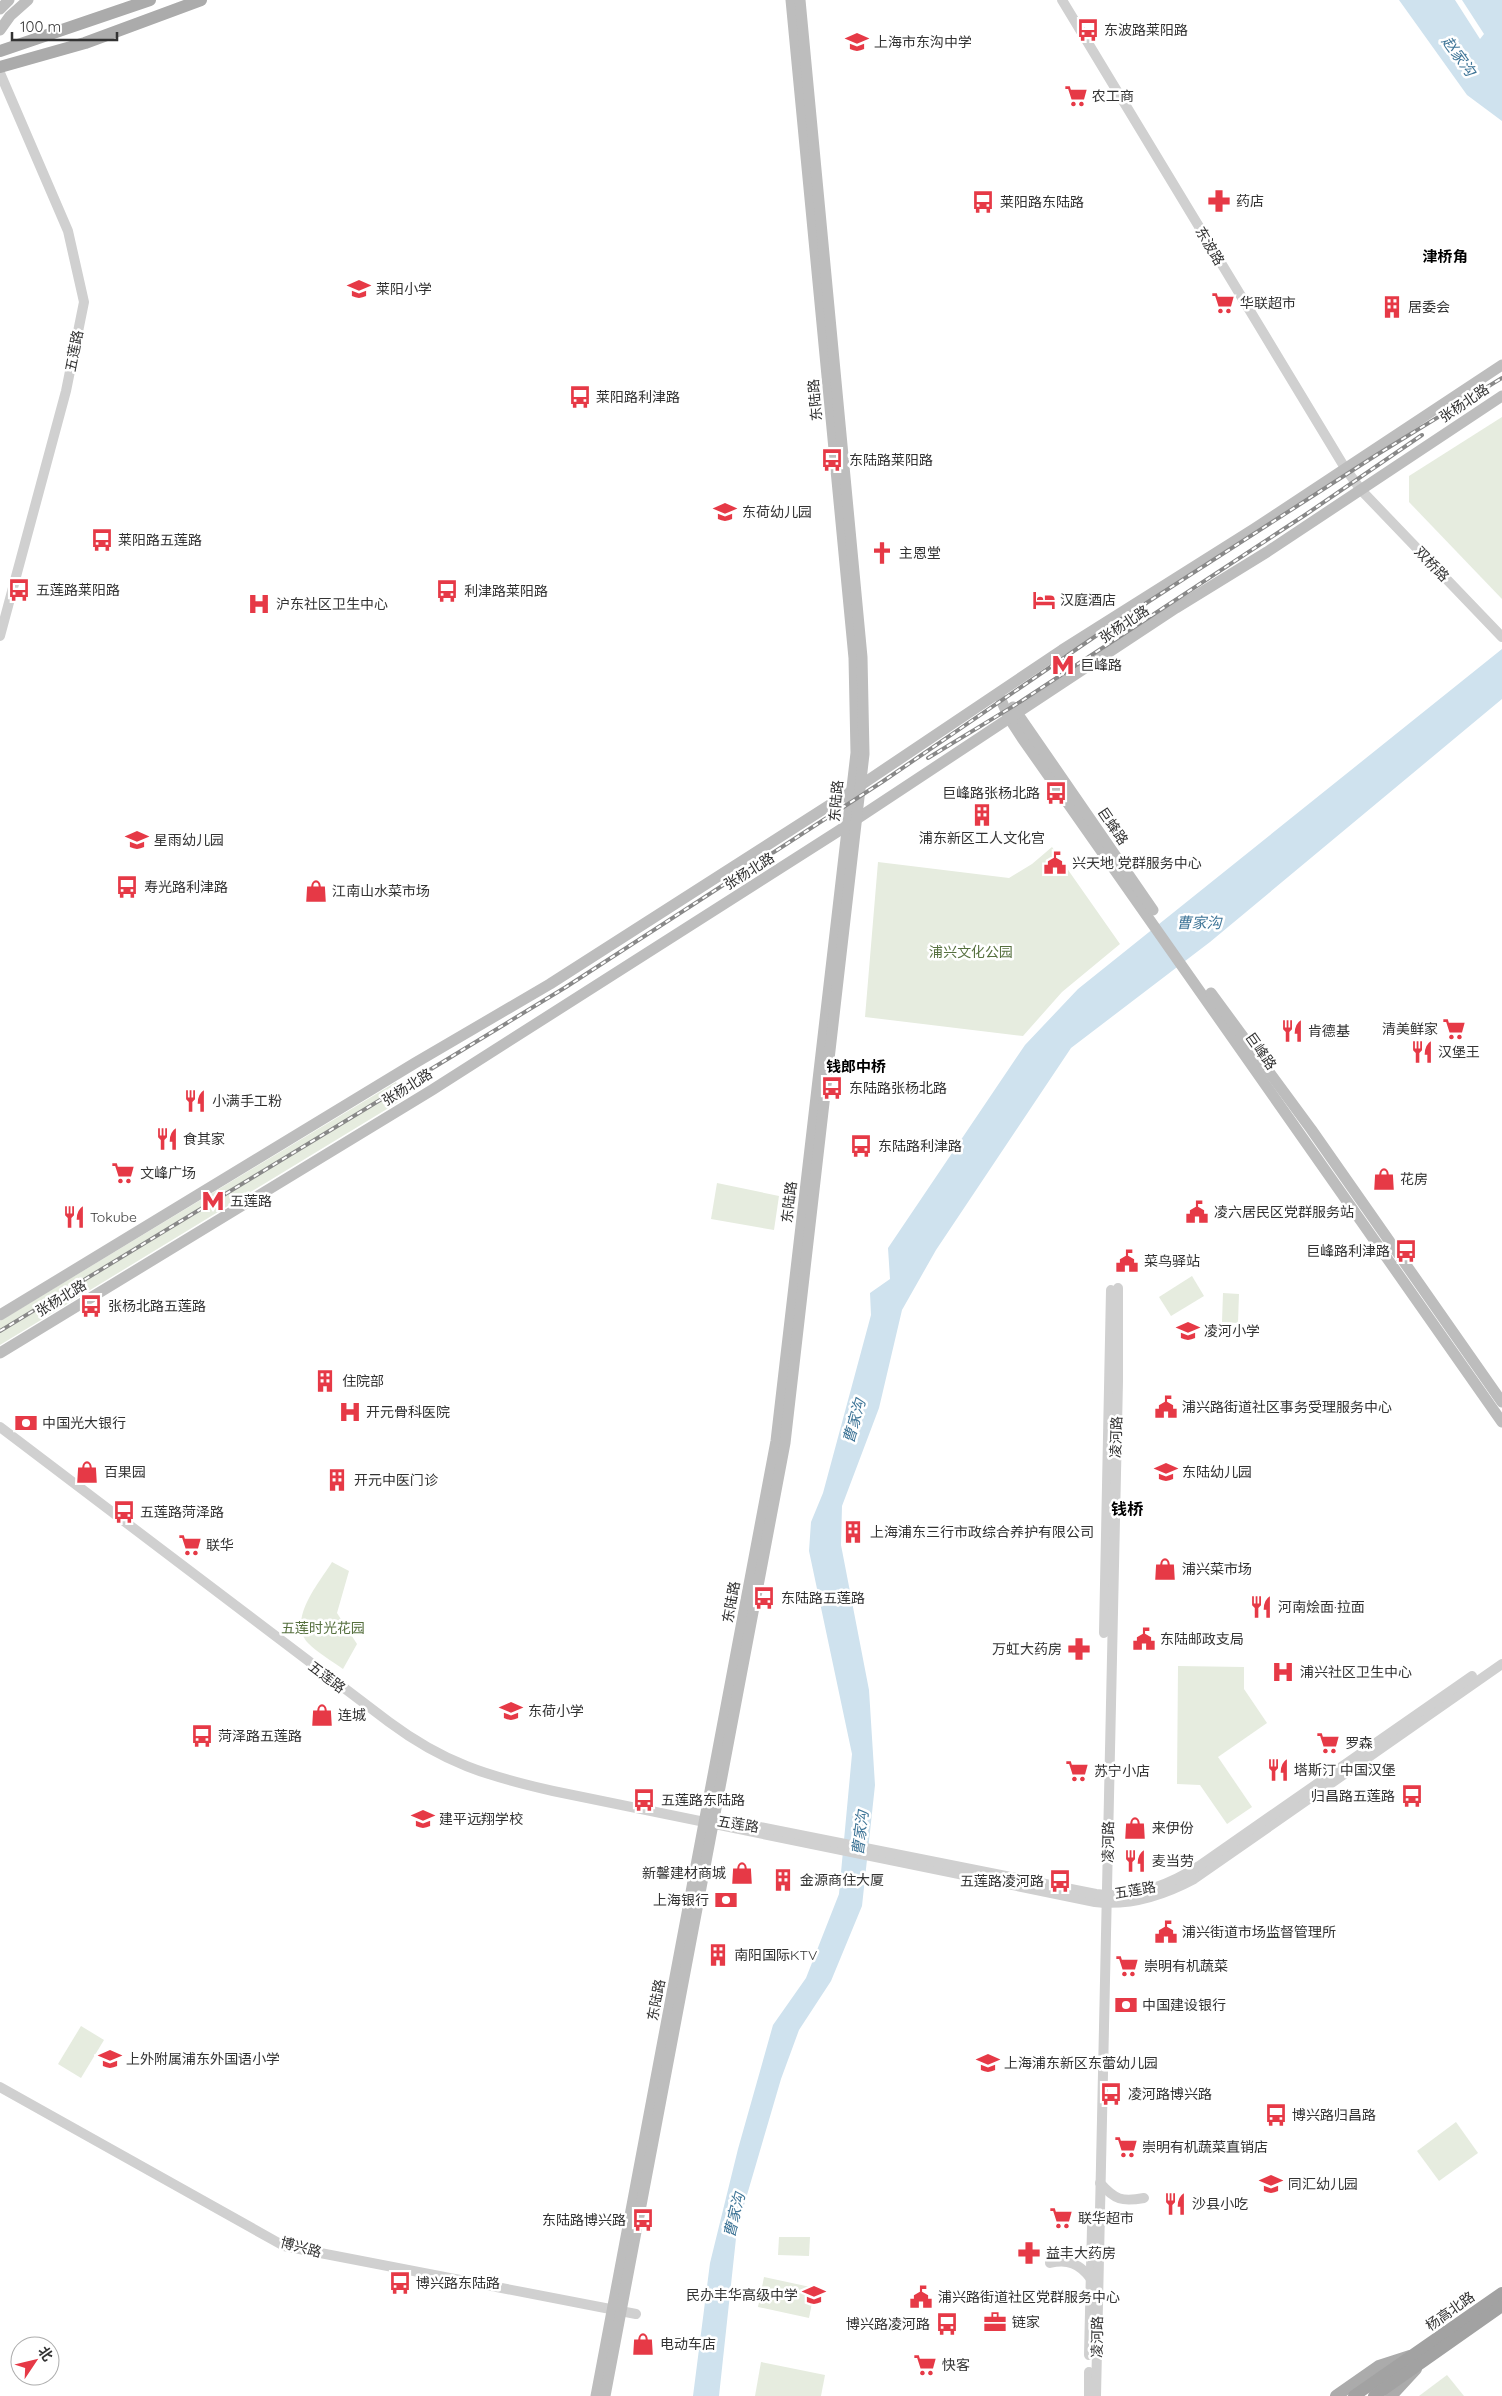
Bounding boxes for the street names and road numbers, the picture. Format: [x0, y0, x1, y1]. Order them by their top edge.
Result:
street label: 东波路 [1191, 223, 1229, 269]
street label: 五莲路 [61, 329, 87, 373]
street label: 东陆路 [804, 378, 826, 422]
street label: 张杨北路 [1436, 380, 1492, 426]
street label: 双桥路 [1411, 543, 1453, 585]
street label: 张杨北路 [1096, 601, 1152, 647]
street label: 东陆路 [825, 779, 847, 823]
street label: 巨蜂路 [1094, 804, 1132, 848]
street label: 张杨北路 [720, 849, 778, 893]
street label: 巨峰路 [1242, 1029, 1280, 1073]
street label: 张杨北路 [378, 1065, 436, 1109]
street label: 东陆路 [778, 1180, 800, 1224]
street label: 张杨北路 [32, 1276, 90, 1320]
street label: 凌河路 [1106, 1416, 1126, 1458]
street label: 东陆路 [718, 1580, 744, 1624]
street label: 五莲路 [305, 1657, 349, 1697]
street label: 五莲路 [716, 1812, 760, 1836]
street label: 凌河路 [1099, 1821, 1117, 1863]
street label: 五莲路 [1113, 1877, 1157, 1903]
street label: 东陆路 [643, 1978, 669, 2022]
street label: 博兴路 [278, 2233, 324, 2261]
street label: 杨高北路 [1422, 2288, 1478, 2334]
street label: 凌河路 [1088, 2316, 1106, 2358]

